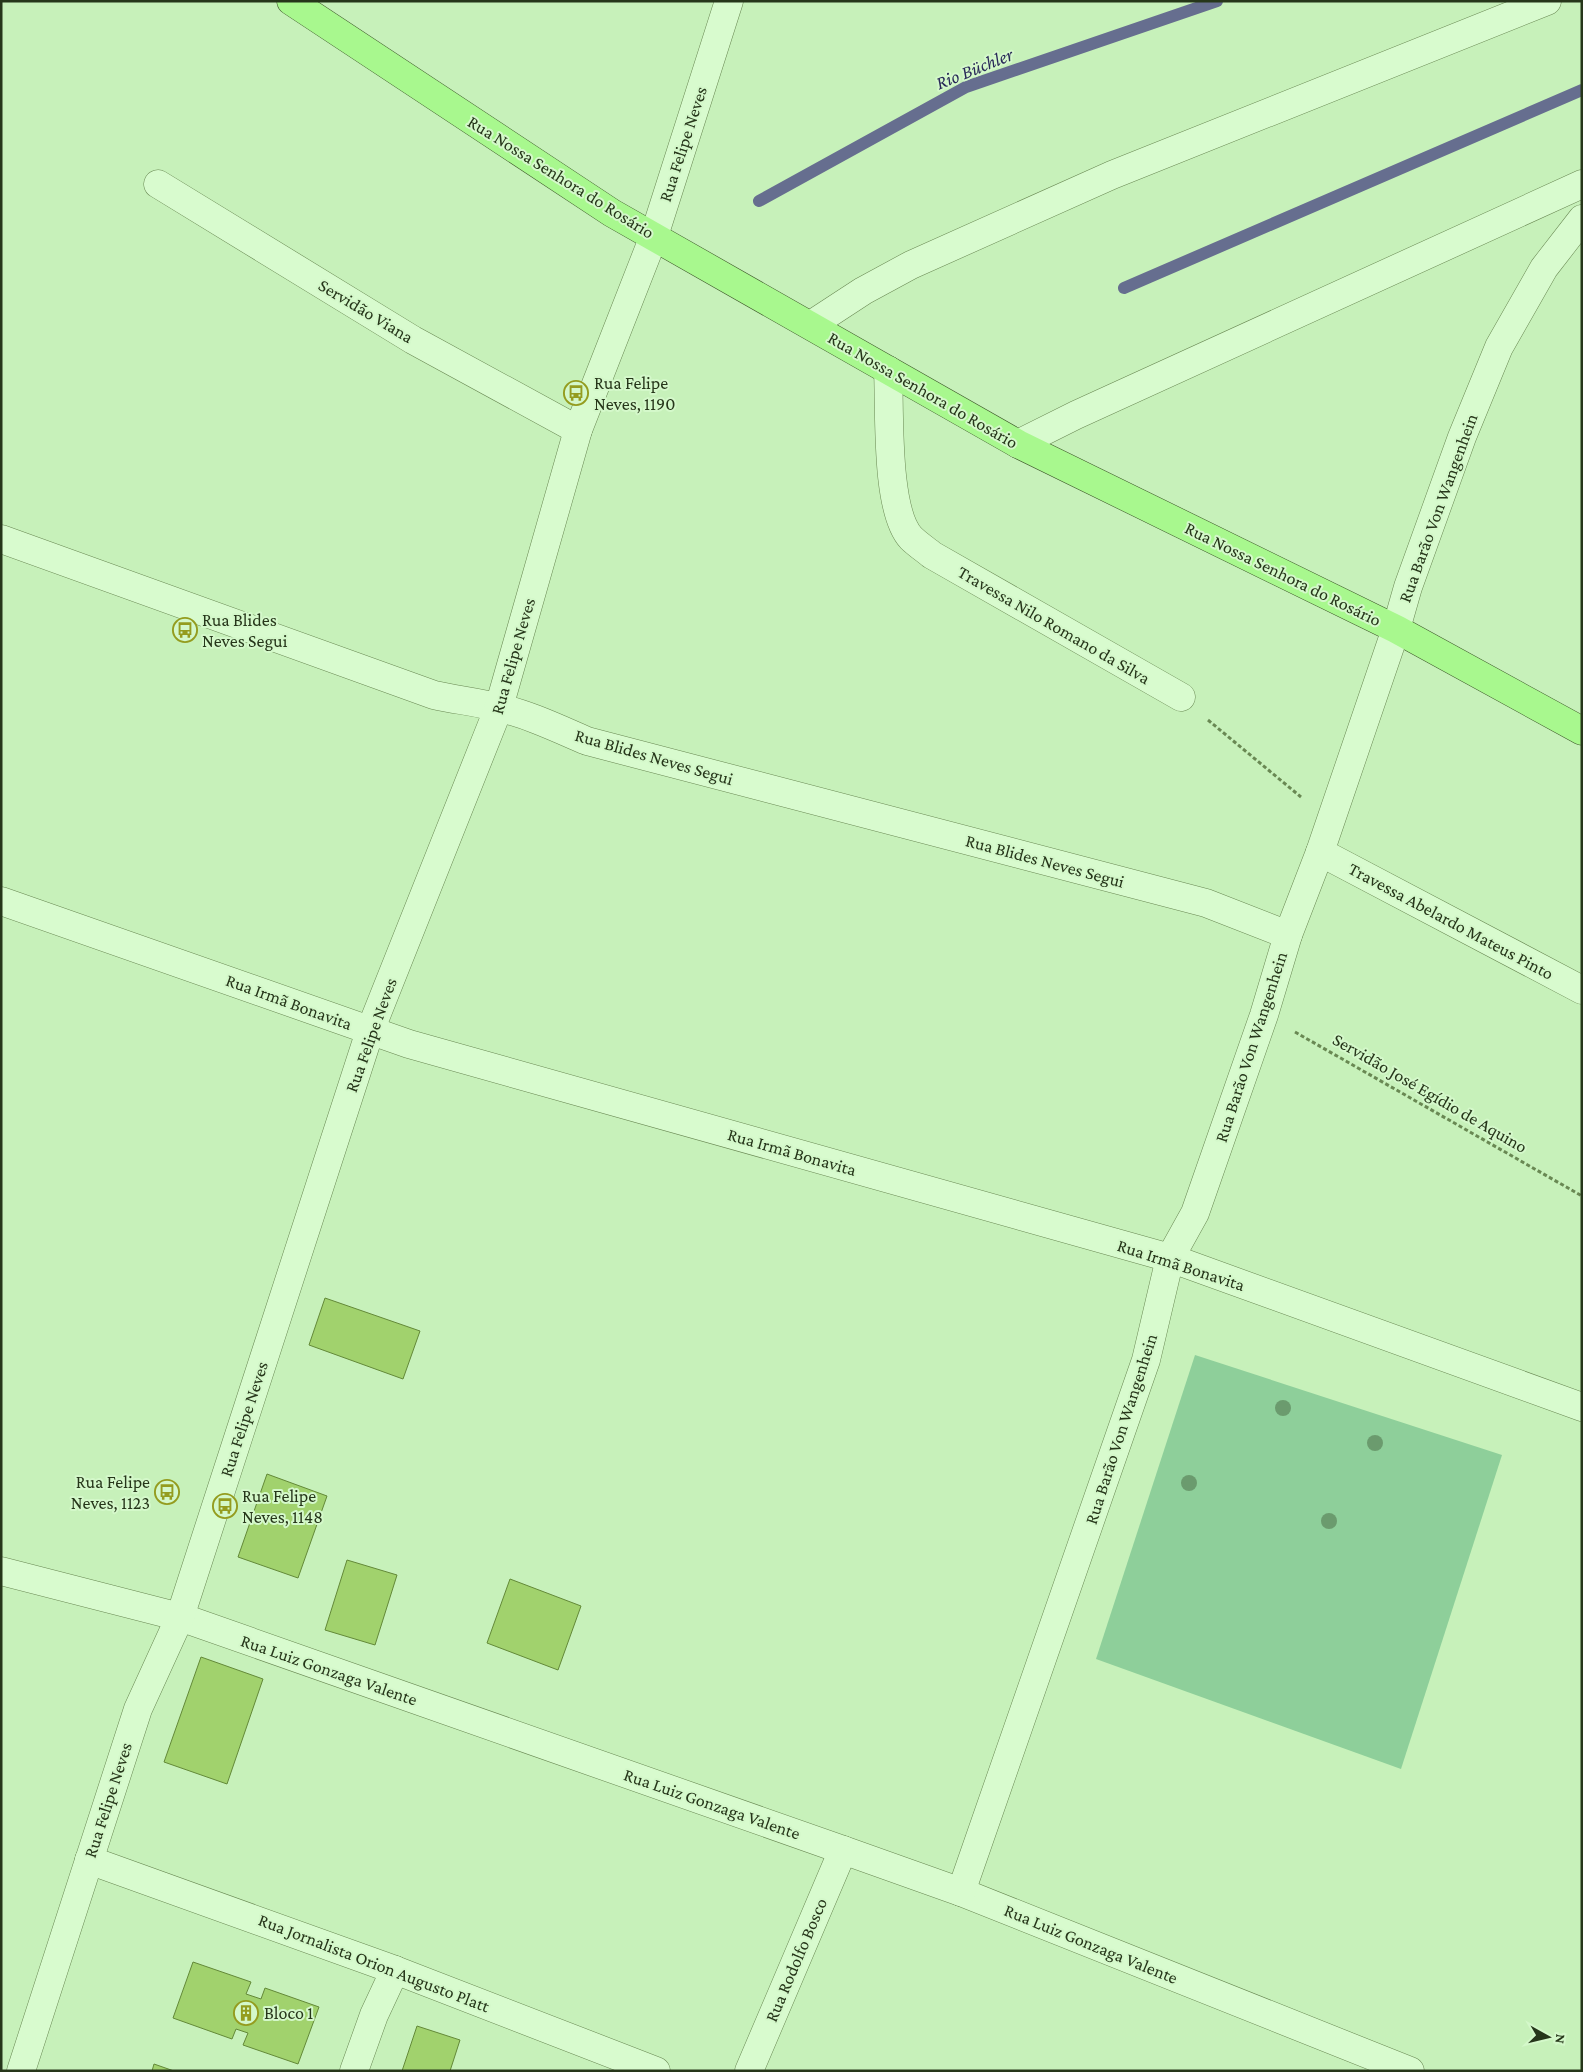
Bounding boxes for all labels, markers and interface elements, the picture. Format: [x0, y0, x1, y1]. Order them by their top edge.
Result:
water label: Rio Büchler [933, 43, 1017, 93]
street label: Rua Felipe Neves [655, 84, 711, 204]
street label: Rua Nossa Senhora do Rosário [464, 111, 658, 243]
street label: Servidão Viana [315, 275, 417, 347]
street label: Rua Nossa Senhora do Rosário [825, 327, 1021, 453]
place label: Rua Felipe Neves, 1190 [594, 373, 675, 414]
bus stop icon: Rua Felipe Neves, 1190 [563, 380, 589, 406]
street label: Rua Barão Von Wangenhein [1395, 411, 1482, 605]
street label: Rua Nossa Senhora do Rosário [1182, 518, 1384, 630]
street label: Travessa Nilo Romano da Silva [954, 562, 1154, 688]
street label: Rua Felipe Neves [487, 595, 539, 717]
place label: Rua Blides Neves Segui [202, 610, 288, 651]
bus stop icon: Rua Blides Neves Segui [172, 617, 198, 643]
street label: Rua Blides Neves Segui [573, 725, 736, 789]
street label: Rua Blides Neves Segui [963, 830, 1127, 892]
street label: Travessa Abelardo Mateus Pinto [1345, 858, 1557, 984]
street label: Rua Barão Von Wangenhein [1211, 949, 1291, 1145]
street label: Rua Irmã Bonavita [223, 970, 355, 1034]
street label: Rua Felipe Neves [341, 975, 401, 1095]
street label: Servidão José Egídio de Aquino [1329, 1029, 1531, 1157]
street label: Rua Irmã Bonavita [725, 1124, 859, 1180]
street label: Rua Irmã Bonavita [1115, 1235, 1247, 1295]
street label: Rua Barão Von Wangenhein [1081, 1331, 1161, 1527]
street label: Rua Felipe Neves [216, 1359, 272, 1479]
place label: Rua Felipe Neves, 1123 [71, 1472, 150, 1513]
bus stop icon: Rua Felipe Neves, 1123 [154, 1479, 180, 1505]
place label: Rua Felipe Neves, 1148 [242, 1486, 323, 1527]
bus stop icon: Rua Felipe Neves, 1148 [212, 1493, 238, 1519]
street label: Rua Luiz Gonzaga Valente [238, 1630, 420, 1710]
street label: Rua Felipe Neves [80, 1740, 136, 1860]
street label: Rua Luiz Gonzaga Valente [621, 1764, 803, 1844]
street label: Rua Rodolfo Bosco [761, 1895, 831, 2025]
street label: Rua Luiz Gonzaga Valente [1001, 1900, 1181, 1988]
street label: Rua Jornalista Orion Augusto Platt [256, 1910, 493, 2017]
building icon: Bloco 1 [233, 2000, 259, 2026]
place label: Bloco 1 [264, 2003, 313, 2023]
north arrow [1523, 2012, 1573, 2062]
text: N [1552, 2033, 1569, 2045]

